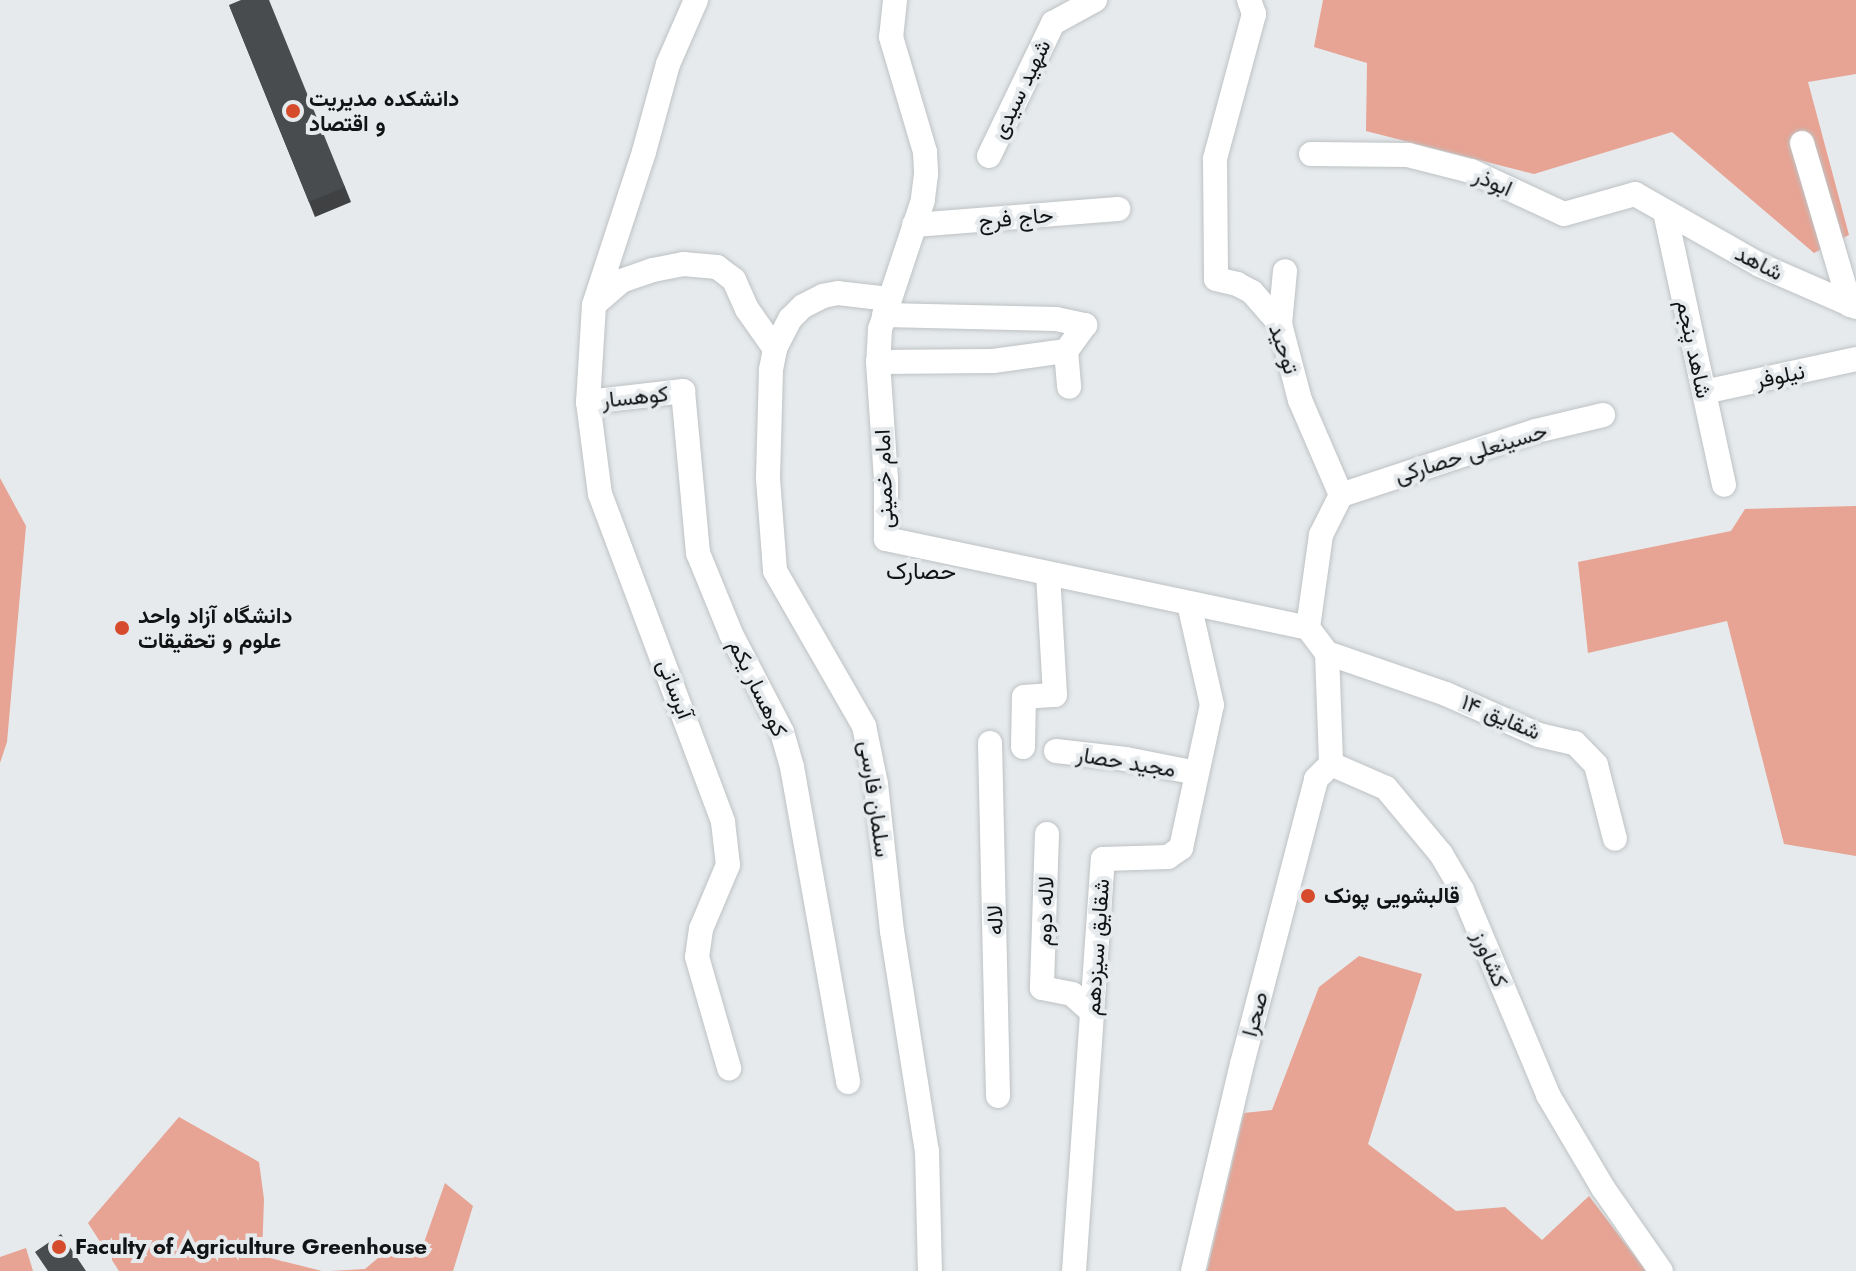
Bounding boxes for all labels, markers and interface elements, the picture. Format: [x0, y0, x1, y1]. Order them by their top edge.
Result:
street label: شهید سیدی [986, 35, 1056, 143]
place label: دانشکده مدیریت و اقتصاد [309, 85, 459, 136]
marker: دانشکده مدیریت و اقتصاد [284, 102, 302, 120]
street label: ابوذر [1470, 162, 1516, 202]
street label: حاج فرج [977, 202, 1055, 234]
street label: شاهد [1731, 240, 1787, 286]
street label: شاهد پنجم [1671, 297, 1717, 401]
street label: توحید [1263, 321, 1305, 377]
street label: نیلوفر [1753, 358, 1807, 394]
street label: کوهسار [600, 380, 670, 414]
street label: حسینعلی حصارکی [1392, 417, 1550, 489]
street label: امام خمینی [869, 429, 899, 529]
district label: حصارک [886, 557, 956, 585]
place label: دانشگاه آزاد واحد علوم و تحقیقات [138, 602, 293, 654]
marker: دانشگاه آزاد واحد علوم و تحقیقات [113, 619, 131, 637]
street label: کوهسار یکم [723, 635, 793, 741]
street label: آبرسانی [652, 655, 698, 723]
street label: شقایق ۱۴ [1457, 689, 1545, 745]
street label: سلمان فارسی [854, 739, 896, 859]
street label: مجید حصار [1075, 741, 1177, 783]
street label: لاله دوم [1031, 875, 1059, 947]
street label: شقایق سیزدهم [1079, 878, 1115, 1016]
place label: قالبشویی پونک [1324, 883, 1460, 909]
marker: قالبشویی پونک [1299, 887, 1317, 905]
street label: لاله [982, 905, 1008, 935]
street label: کشاورز [1466, 927, 1514, 991]
street label: صحرا [1236, 989, 1274, 1039]
place label: Faculty of Agriculture Greenhouse [75, 1234, 427, 1260]
marker: Faculty of Agriculture Greenhouse [50, 1238, 68, 1256]

